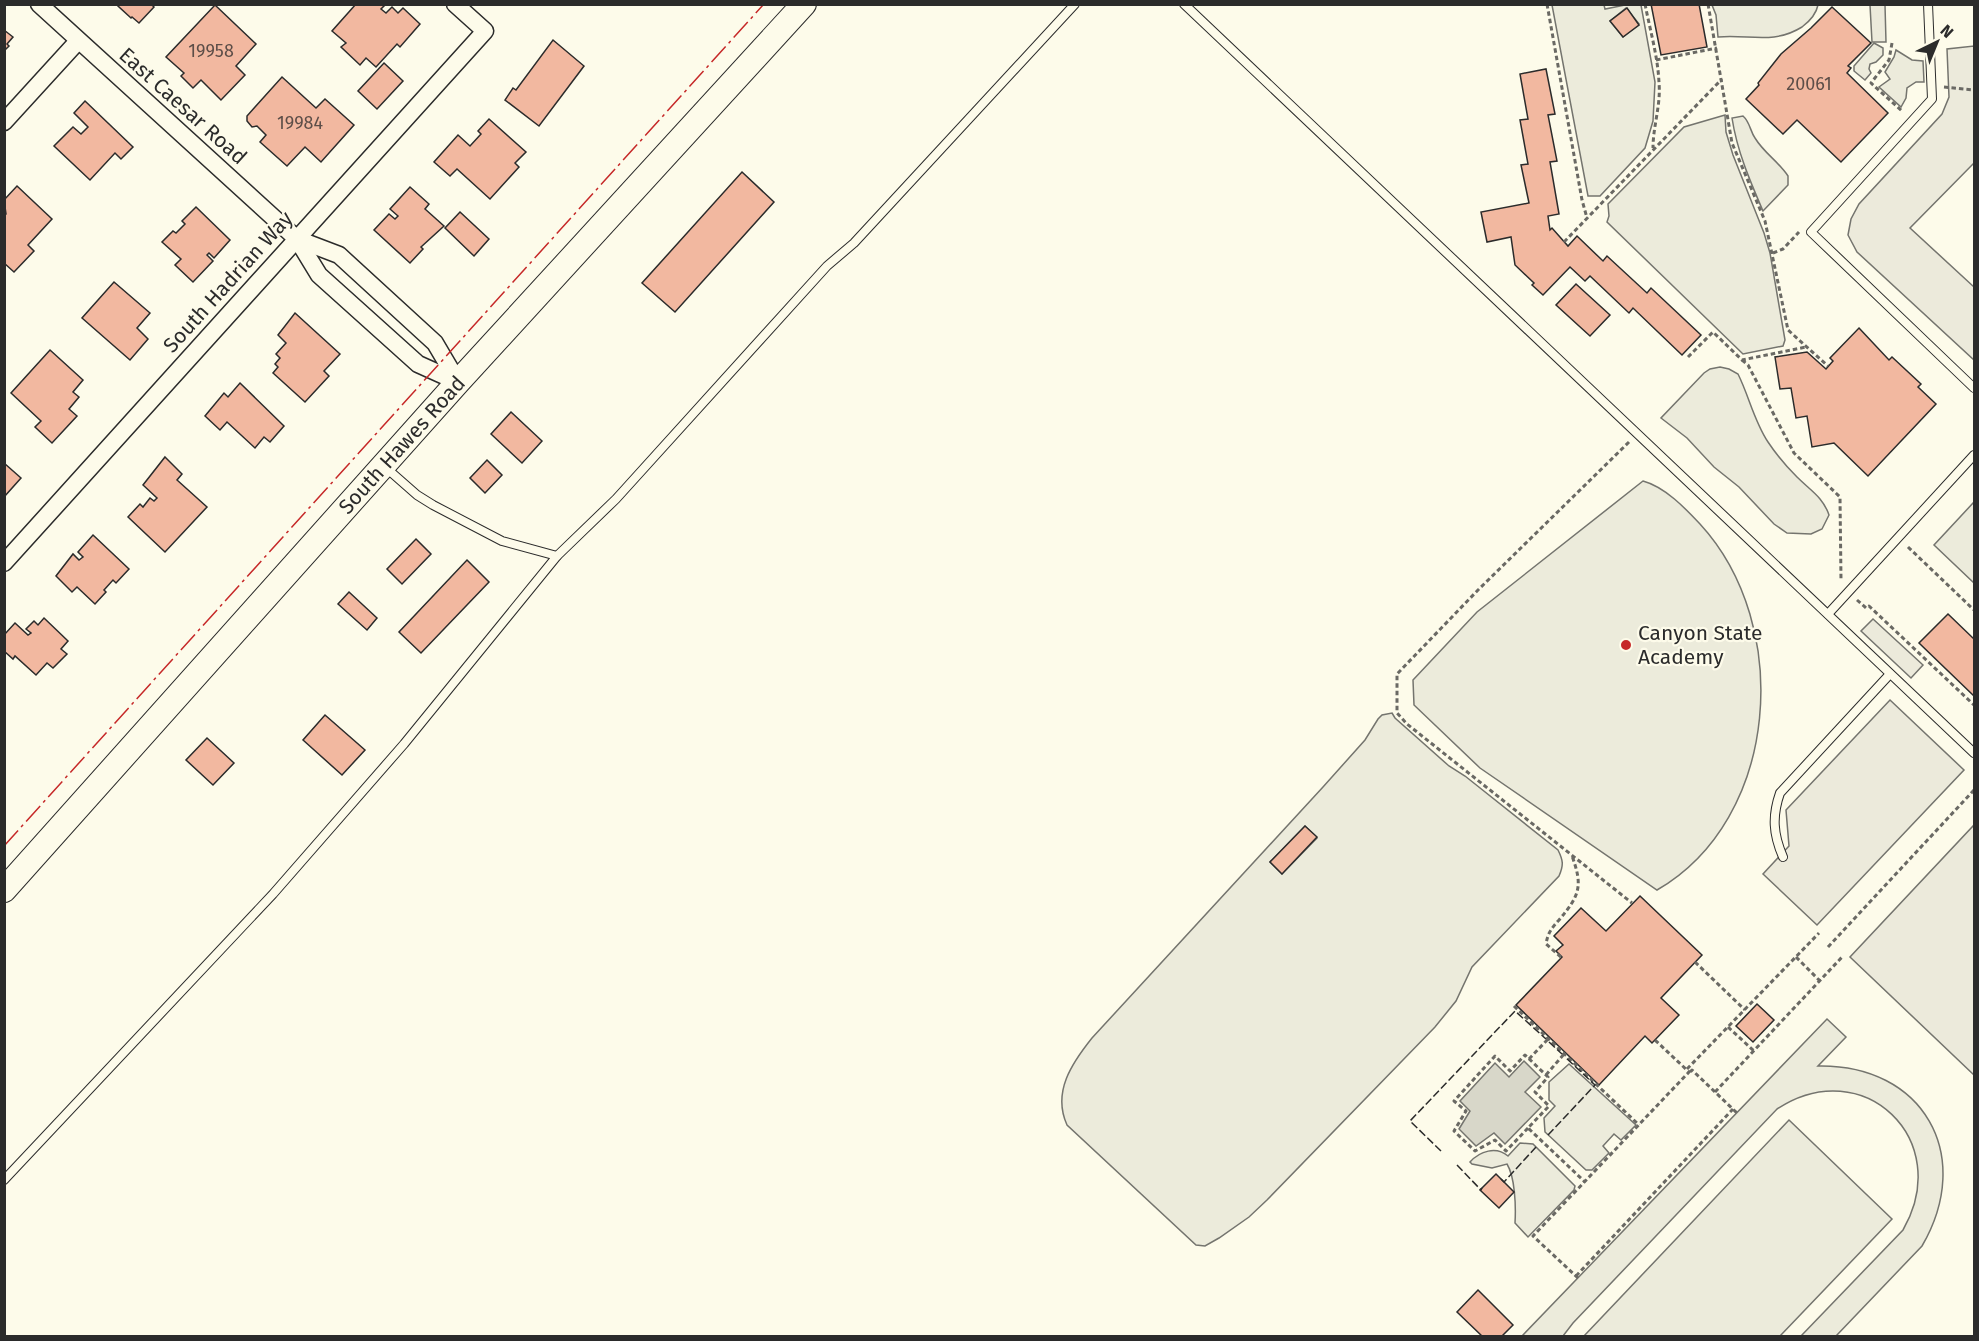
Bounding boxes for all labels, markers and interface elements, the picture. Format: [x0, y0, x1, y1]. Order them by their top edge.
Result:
north arrow [1907, 12, 1967, 72]
text: N [1937, 21, 1957, 42]
house number: 19958 [188, 40, 234, 62]
street label: East Caesar Road [114, 42, 252, 170]
house number: 20061 [1786, 73, 1832, 95]
house number: 19984 [277, 112, 324, 134]
street label: South Hadrian Way [158, 206, 299, 358]
street label: South Hawes Road [333, 370, 471, 520]
place label: Canyon State Academy [1638, 620, 1763, 670]
marker: Canyon State Academy [1619, 638, 1633, 652]

